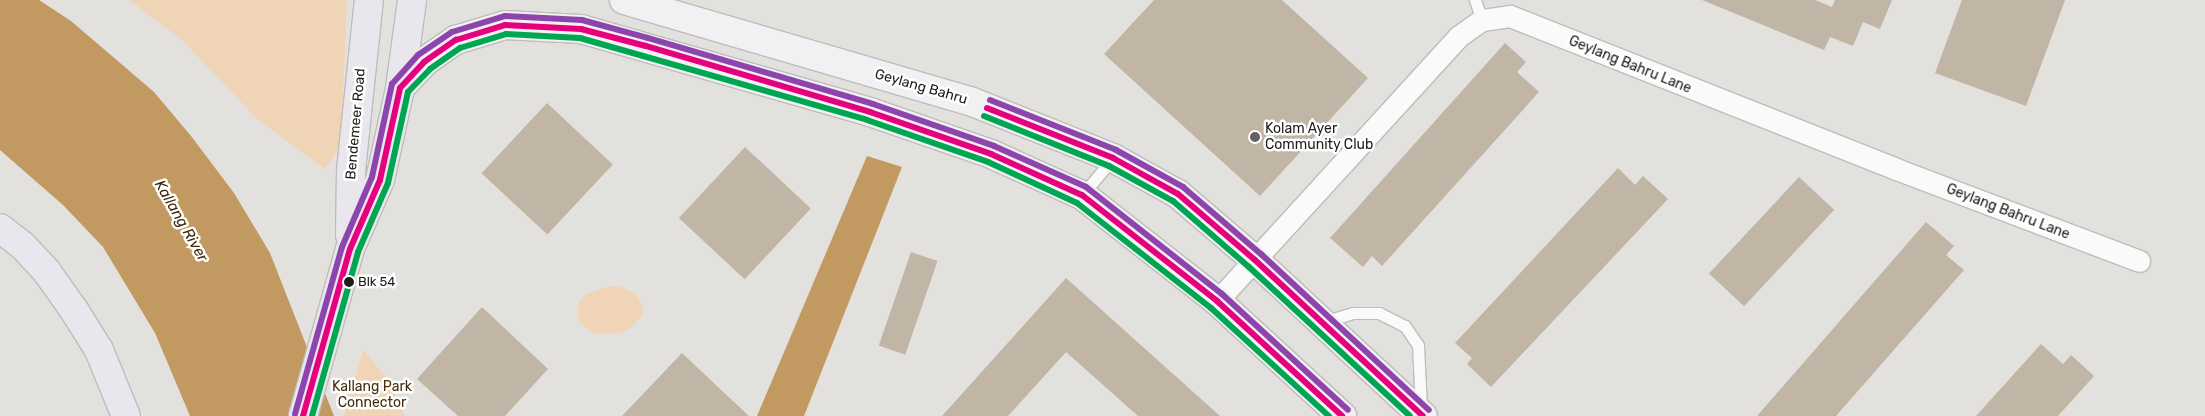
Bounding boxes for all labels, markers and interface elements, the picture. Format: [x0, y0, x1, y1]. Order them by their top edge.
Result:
street label: Geylang Bahru Lane [1566, 33, 1694, 97]
street label: Geylang Bahru [873, 66, 969, 108]
street label: Bendemeer Road [343, 68, 369, 180]
place label: Kolam Ayer Community Club [1265, 121, 1374, 154]
marker: Kolam Ayer Community Club [1249, 131, 1261, 143]
water label: Kallang River [150, 177, 212, 265]
street label: Geylang Bahru Lane [1944, 181, 2072, 243]
place label: Blk 54 [358, 274, 396, 290]
marker: Blk 54 [344, 277, 354, 287]
park label: Kallang Park Connector [332, 379, 412, 412]

